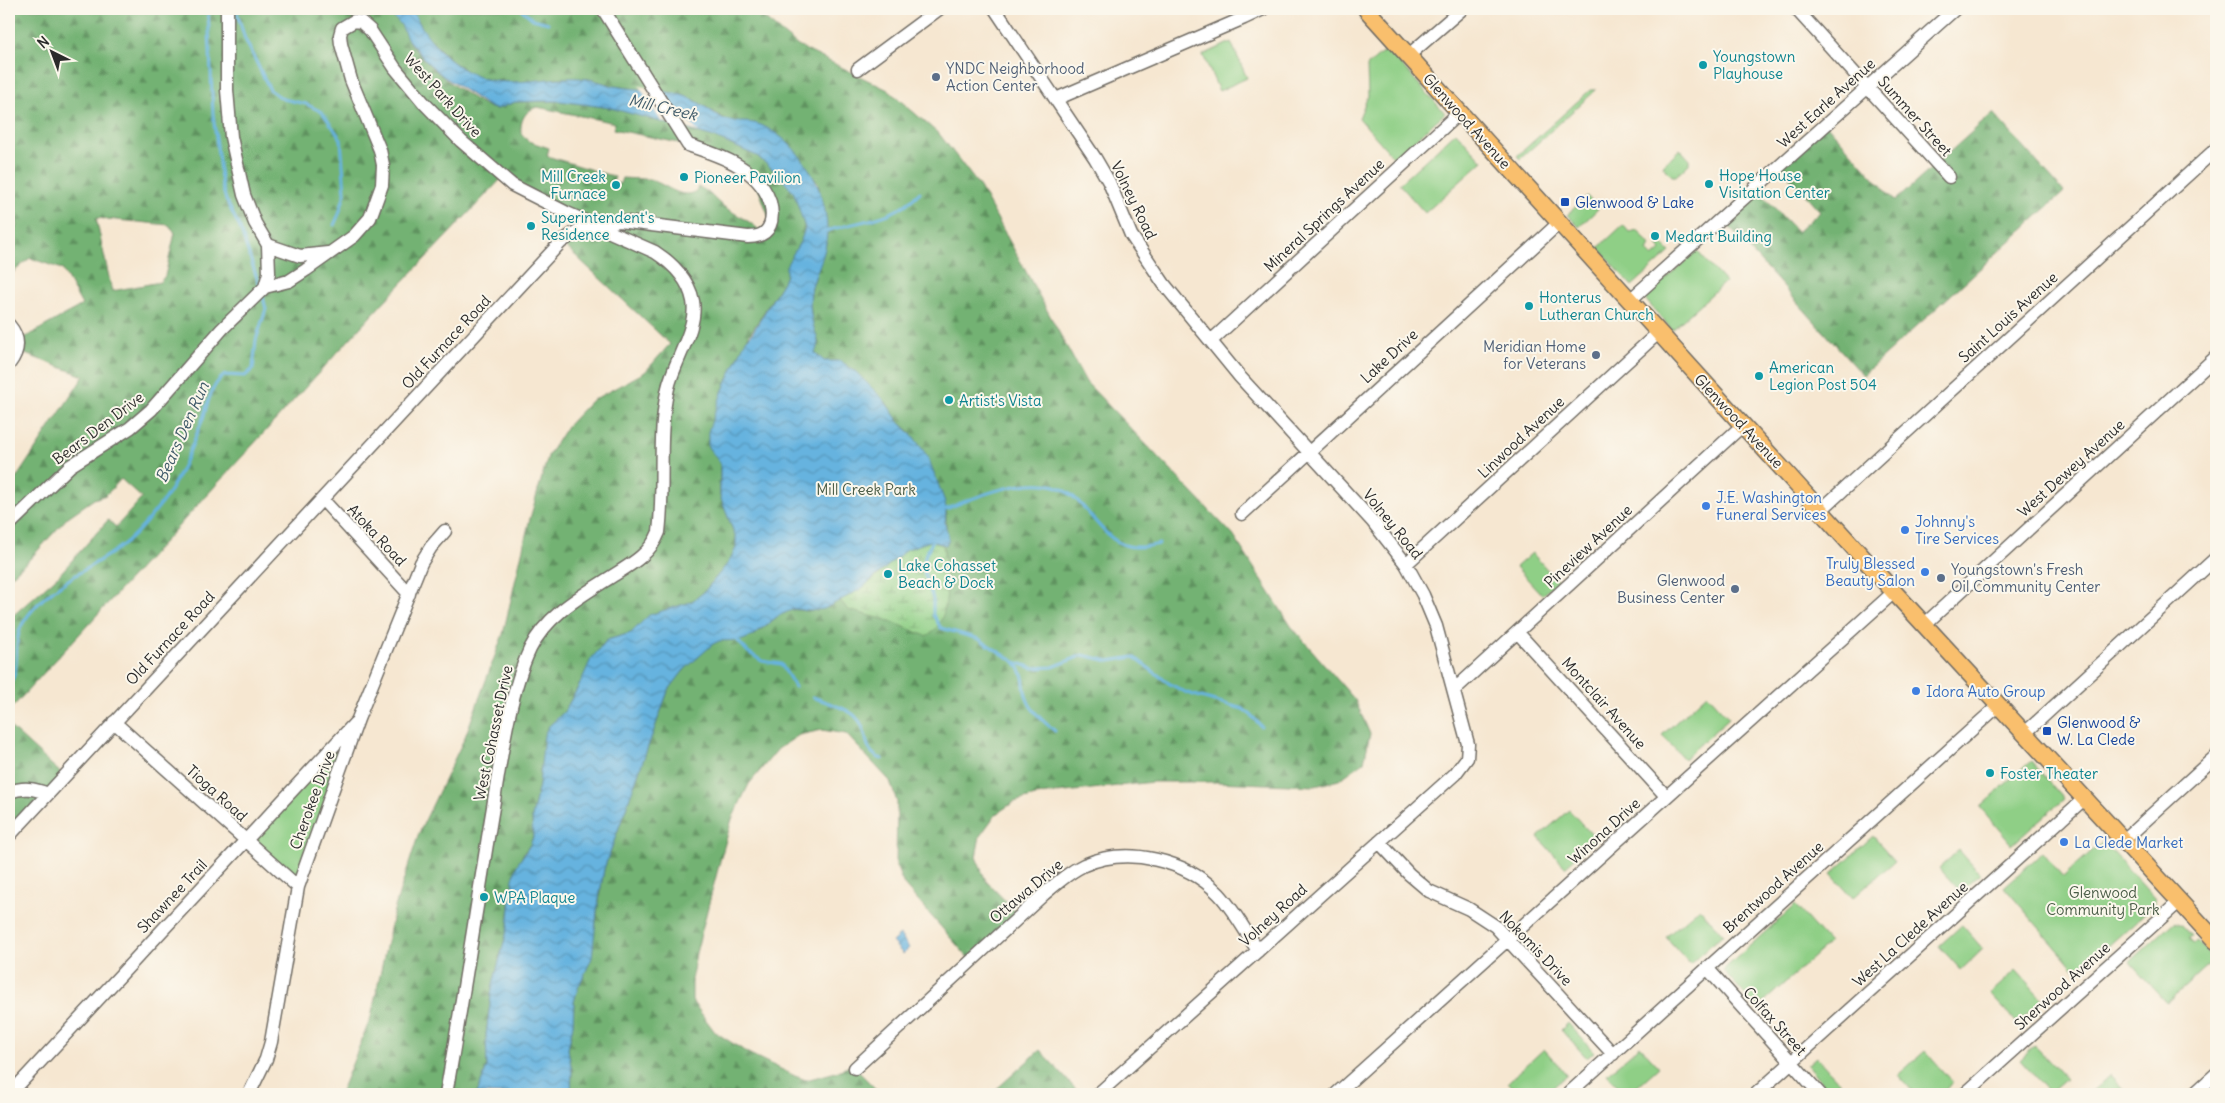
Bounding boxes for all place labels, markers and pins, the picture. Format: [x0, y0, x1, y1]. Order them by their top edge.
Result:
place label: Youngstown Playhouse [1713, 47, 1796, 83]
place label: YNDC Neighborhood Action Center [946, 59, 1085, 95]
marker: Youngstown Playhouse [1697, 59, 1709, 71]
marker: YNDC Neighborhood Action Center [930, 71, 942, 83]
place label: Hope House Visitation Center [1719, 166, 1830, 202]
place label: Mill Creek Furnace [541, 167, 606, 203]
place label: Pioneer Pavilion [694, 168, 801, 187]
marker: Pioneer Pavilion [678, 171, 690, 183]
marker: Hope House Visitation Center [1703, 178, 1715, 190]
marker: Mill Creek Furnace [610, 179, 622, 191]
place label: Glenwood & Lake [1575, 193, 1694, 212]
marker: Glenwood & Lake [1559, 196, 1571, 208]
place label: Superintendent's Residence [541, 208, 655, 244]
marker: Superintendent's Residence [525, 220, 537, 232]
place label: Medart Building [1665, 227, 1772, 246]
marker: Medart Building [1649, 230, 1661, 242]
place label: Honterus Lutheran Church [1539, 288, 1654, 324]
marker: Honterus Lutheran Church [1523, 300, 1535, 312]
place label: Meridian Home for Veterans [1483, 337, 1586, 373]
marker: Meridian Home for Veterans [1590, 349, 1602, 361]
place label: American Legion Post 504 [1769, 358, 1877, 394]
marker: American Legion Post 504 [1753, 370, 1765, 382]
place label: Artist's Vista [959, 391, 1042, 410]
marker: Artist's Vista [943, 394, 955, 406]
place label: J.E. Washington Funeral Services [1716, 488, 1827, 524]
marker: J.E. Washington Funeral Services [1700, 500, 1712, 512]
place label: Johnny's Tire Services [1915, 512, 1999, 548]
marker: Johnny's Tire Services [1899, 524, 1911, 536]
place label: Truly Blessed Beauty Salon [1825, 554, 1915, 590]
place label: Lake Cohasset Beach & Dock [898, 556, 996, 592]
place label: Youngstown's Fresh Oil Community Center [1951, 560, 2100, 596]
marker: Truly Blessed Beauty Salon [1919, 566, 1931, 578]
marker: Lake Cohasset Beach & Dock [882, 568, 894, 580]
place label: Glenwood Business Center [1617, 571, 1725, 607]
marker: Youngstown's Fresh Oil Community Center [1935, 572, 1947, 584]
marker: Glenwood Business Center [1729, 583, 1741, 595]
place label: Idora Auto Group [1926, 682, 2046, 701]
marker: Idora Auto Group [1910, 685, 1922, 697]
place label: Glenwood & W. La Clede [2057, 713, 2141, 749]
marker: Glenwood & W. La Clede [2041, 725, 2053, 737]
place label: Foster Theater [2000, 764, 2098, 783]
marker: Foster Theater [1984, 767, 1996, 779]
place label: La Clede Market [2074, 833, 2183, 852]
marker: La Clede Market [2058, 836, 2070, 848]
place label: WPA Plaque [494, 888, 575, 907]
marker: WPA Plaque [478, 891, 490, 903]

